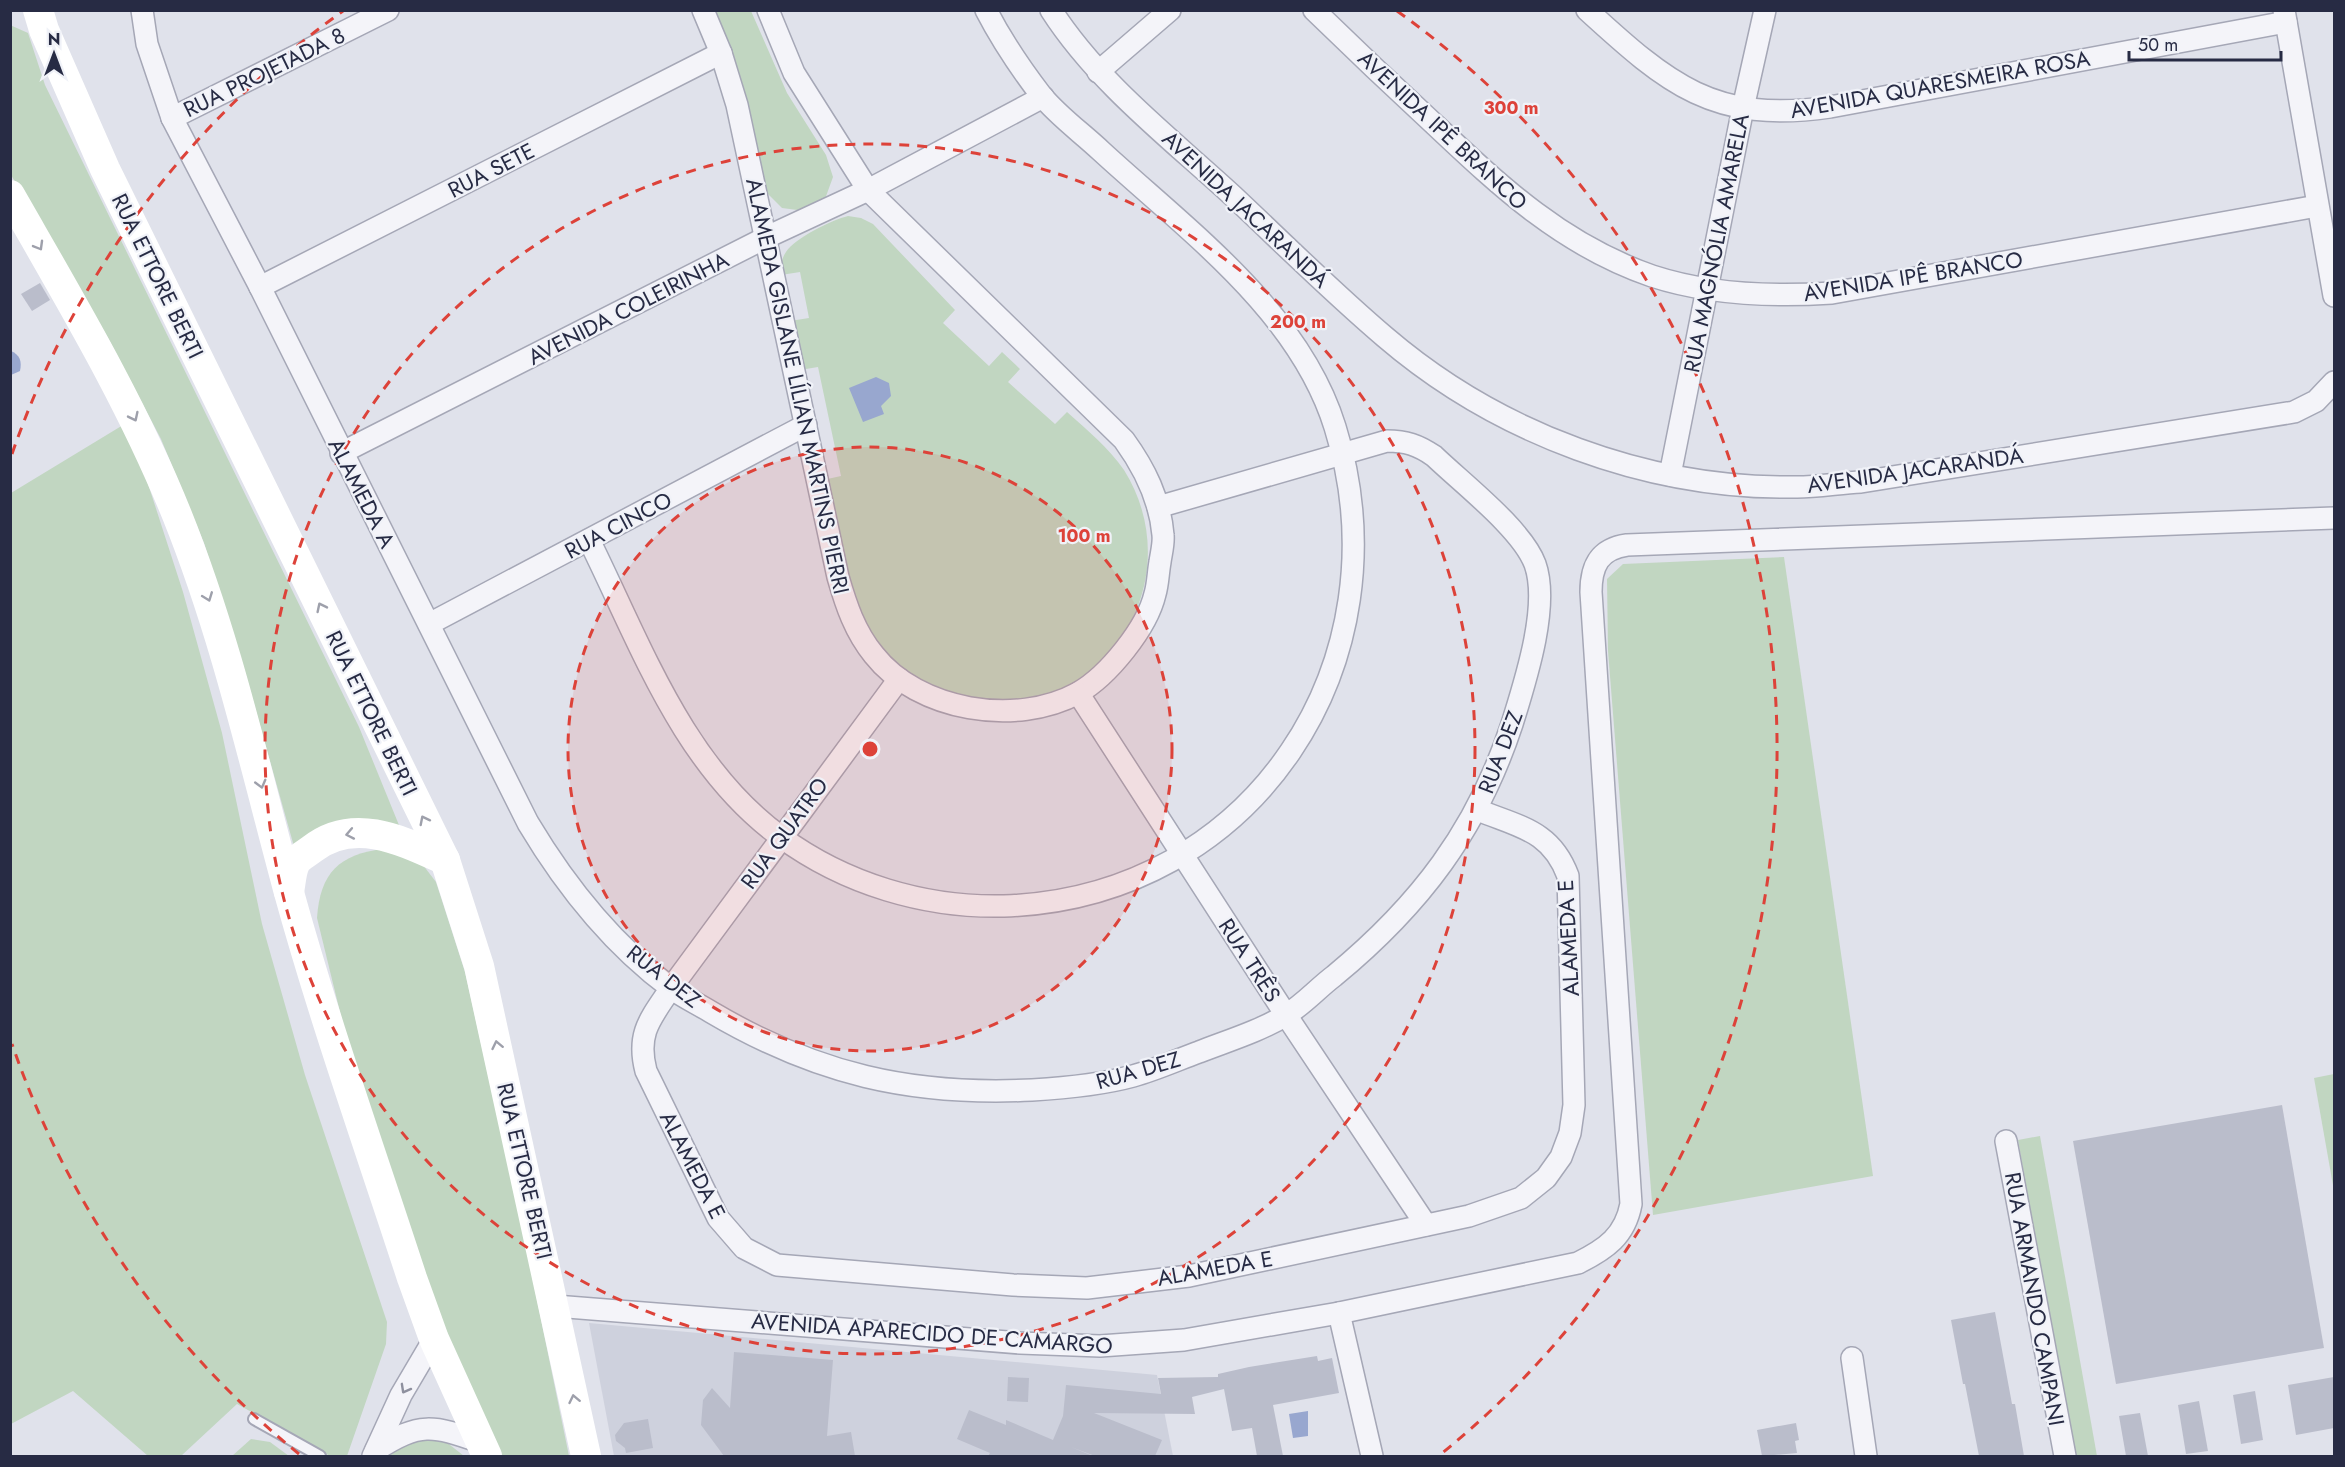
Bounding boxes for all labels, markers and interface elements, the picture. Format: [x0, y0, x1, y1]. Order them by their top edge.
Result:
street label: RUA PROJETADA 8 [178, 19, 350, 125]
north arrow [24, 24, 84, 84]
scale bar [2129, 24, 2280, 62]
text: N [48, 28, 60, 51]
text: 50 m [2138, 32, 2178, 58]
street label: AVENIDA QUARESMEIRA ROSA [1788, 42, 2093, 126]
street label: AVENIDA IPÊ BRANCO [1351, 43, 1535, 217]
text: 300 m [1483, 95, 1539, 121]
street label: RUA MAGNÓLIA AMARELA [1675, 110, 1757, 375]
street label: AVENIDA JACARANDÁ [1155, 123, 1337, 295]
street label: RUA SETE [442, 134, 540, 206]
street label: ALAMEDA GISLANE LÍLIAN MARTINS PIERRI [738, 175, 858, 597]
street label: RUA ETTORE BERTI [104, 188, 212, 364]
one-way arrow [32, 240, 44, 250]
street label: AVENIDA COLEIRINHA [522, 243, 734, 373]
street label: AVENIDA IPÊ BRANCO [1801, 243, 2025, 309]
text: 200 m [1270, 309, 1326, 335]
one-way arrow [126, 410, 138, 421]
street label: ALAMEDA A [321, 433, 404, 554]
street label: AVENIDA JACARANDÁ [1805, 439, 2026, 501]
street label: RUA CINCO [559, 483, 677, 567]
text: 100 m [1057, 523, 1111, 549]
one-way arrow [201, 591, 214, 601]
one-way arrow [316, 602, 328, 613]
street label: RUA ETTORE BERTI [318, 625, 426, 801]
street label: RUA DEZ [1470, 706, 1530, 798]
centre of rings [860, 739, 880, 759]
street label: RUA QUATRO [732, 770, 836, 896]
one-way arrow [254, 778, 266, 789]
one-way arrow [420, 815, 432, 826]
one-way arrow [345, 827, 355, 840]
street label: ALAMEDA E [1549, 879, 1587, 997]
street label: RUA TRÊS [1211, 912, 1289, 1008]
street label: RUA DEZ [620, 937, 708, 1015]
one-way arrow [491, 1040, 504, 1050]
street label: RUA DEZ [1092, 1043, 1184, 1097]
street label: RUA ETTORE BERTI [489, 1080, 561, 1262]
street label: ALAMEDA E [652, 1106, 734, 1224]
street label: RUA ARMANDO CAMPANI [1997, 1170, 2073, 1428]
street label: ALAMEDA E [1155, 1242, 1275, 1294]
street label: AVENIDA APARECIDO DE CAMARGO [750, 1304, 1114, 1362]
one-way arrow [401, 1383, 412, 1394]
one-way arrow [568, 1394, 581, 1404]

